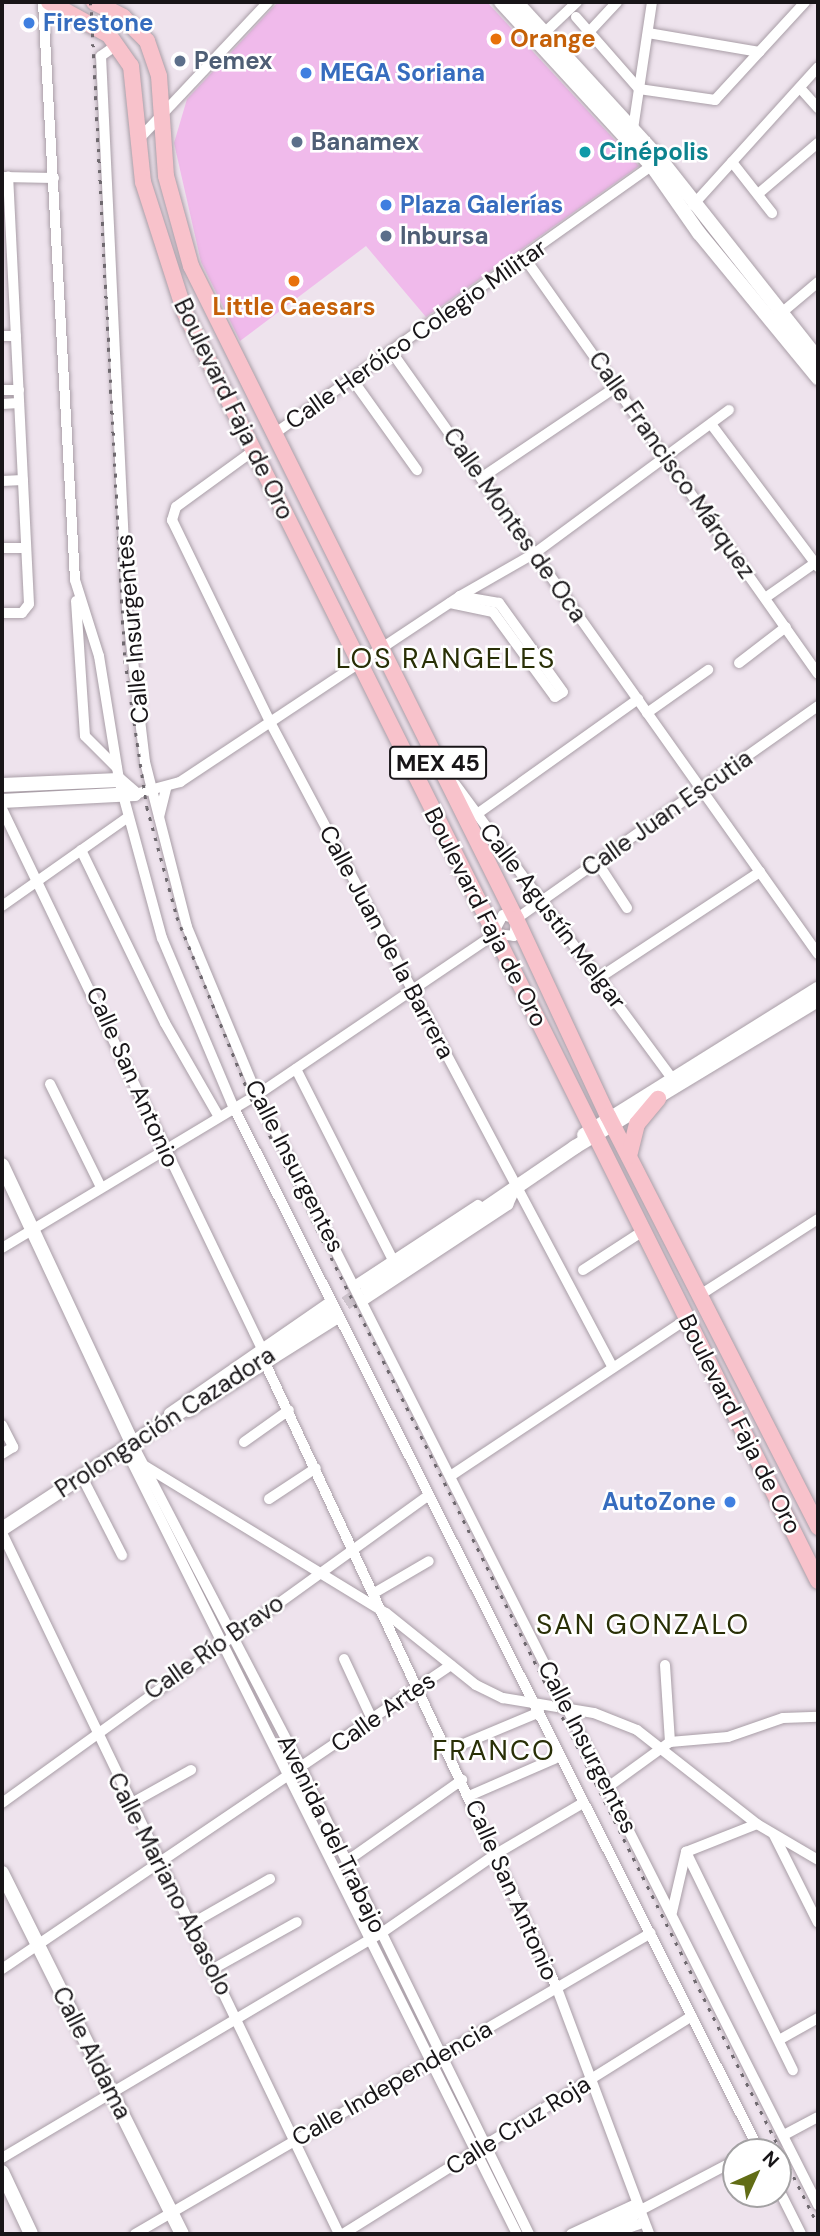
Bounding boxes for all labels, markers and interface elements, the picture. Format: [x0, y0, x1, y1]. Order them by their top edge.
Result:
place label: Firestone [43, 9, 153, 37]
marker: Firestone [21, 15, 37, 31]
place label: Orange [510, 25, 596, 53]
marker: Orange [488, 31, 504, 47]
place label: Pemex [194, 47, 272, 75]
marker: Pemex [172, 53, 188, 69]
place label: MEGA Soriana [320, 59, 485, 87]
marker: MEGA Soriana [298, 65, 314, 81]
place label: Banamex [311, 128, 419, 156]
marker: Banamex [289, 134, 305, 150]
place label: Cinépolis [599, 138, 709, 166]
marker: Cinépolis [577, 144, 593, 160]
place label: Plaza Galerías [400, 191, 563, 219]
marker: Plaza Galerías [378, 197, 394, 213]
place label: Inbursa [400, 222, 488, 250]
marker: Inbursa [378, 228, 394, 244]
street label: Calle Heróico Colegio Militar [280, 233, 552, 435]
marker: Little Caesars [286, 273, 302, 289]
place label: Little Caesars [213, 293, 375, 321]
street label: Boulevard Faja de Oro [168, 294, 300, 524]
street label: Calle Francisco Márquez [583, 346, 761, 584]
street label: Calle Montes de Oca [437, 422, 593, 628]
street label: Calle Insurgentes [109, 533, 155, 725]
district label: LOS RANGELES [337, 642, 555, 676]
street label: Calle Juan Escutia [576, 743, 758, 883]
road number: MEX 45 [389, 744, 487, 782]
street label: Boulevard Faja de Oro [418, 802, 554, 1032]
street label: Calle Agustín Melgar [474, 817, 632, 1015]
street label: Calle Juan de la Barrera [313, 820, 461, 1064]
street label: Calle San Antonio [80, 982, 186, 1172]
street label: Calle Insurgentes [239, 1075, 351, 1257]
street label: Boulevard Faja de Oro [672, 1309, 808, 1539]
street label: Prolongación Cazadora [50, 1340, 280, 1504]
place label: AutoZone [602, 1488, 716, 1516]
marker: AutoZone [722, 1494, 738, 1510]
street label: Calle Río Bravo [139, 1588, 289, 1706]
district label: SAN GONZALO [537, 1608, 749, 1642]
street label: Calle Insurgentes [532, 1656, 644, 1838]
street label: Calle Artes [325, 1666, 441, 1758]
street label: Avenida del Trabajo [271, 1730, 393, 1938]
district label: FRANCO [433, 1734, 555, 1768]
street label: Calle Mariano Abasolo [101, 1768, 239, 2000]
street label: Calle San Antonio [459, 1795, 565, 1985]
street label: Calle Aldama [46, 1982, 138, 2124]
street label: Calle Independencia [287, 2014, 497, 2152]
street label: Calle Cruz Roja [440, 2069, 596, 2181]
north arrow [722, 2138, 792, 2208]
text: N [757, 2145, 785, 2173]

